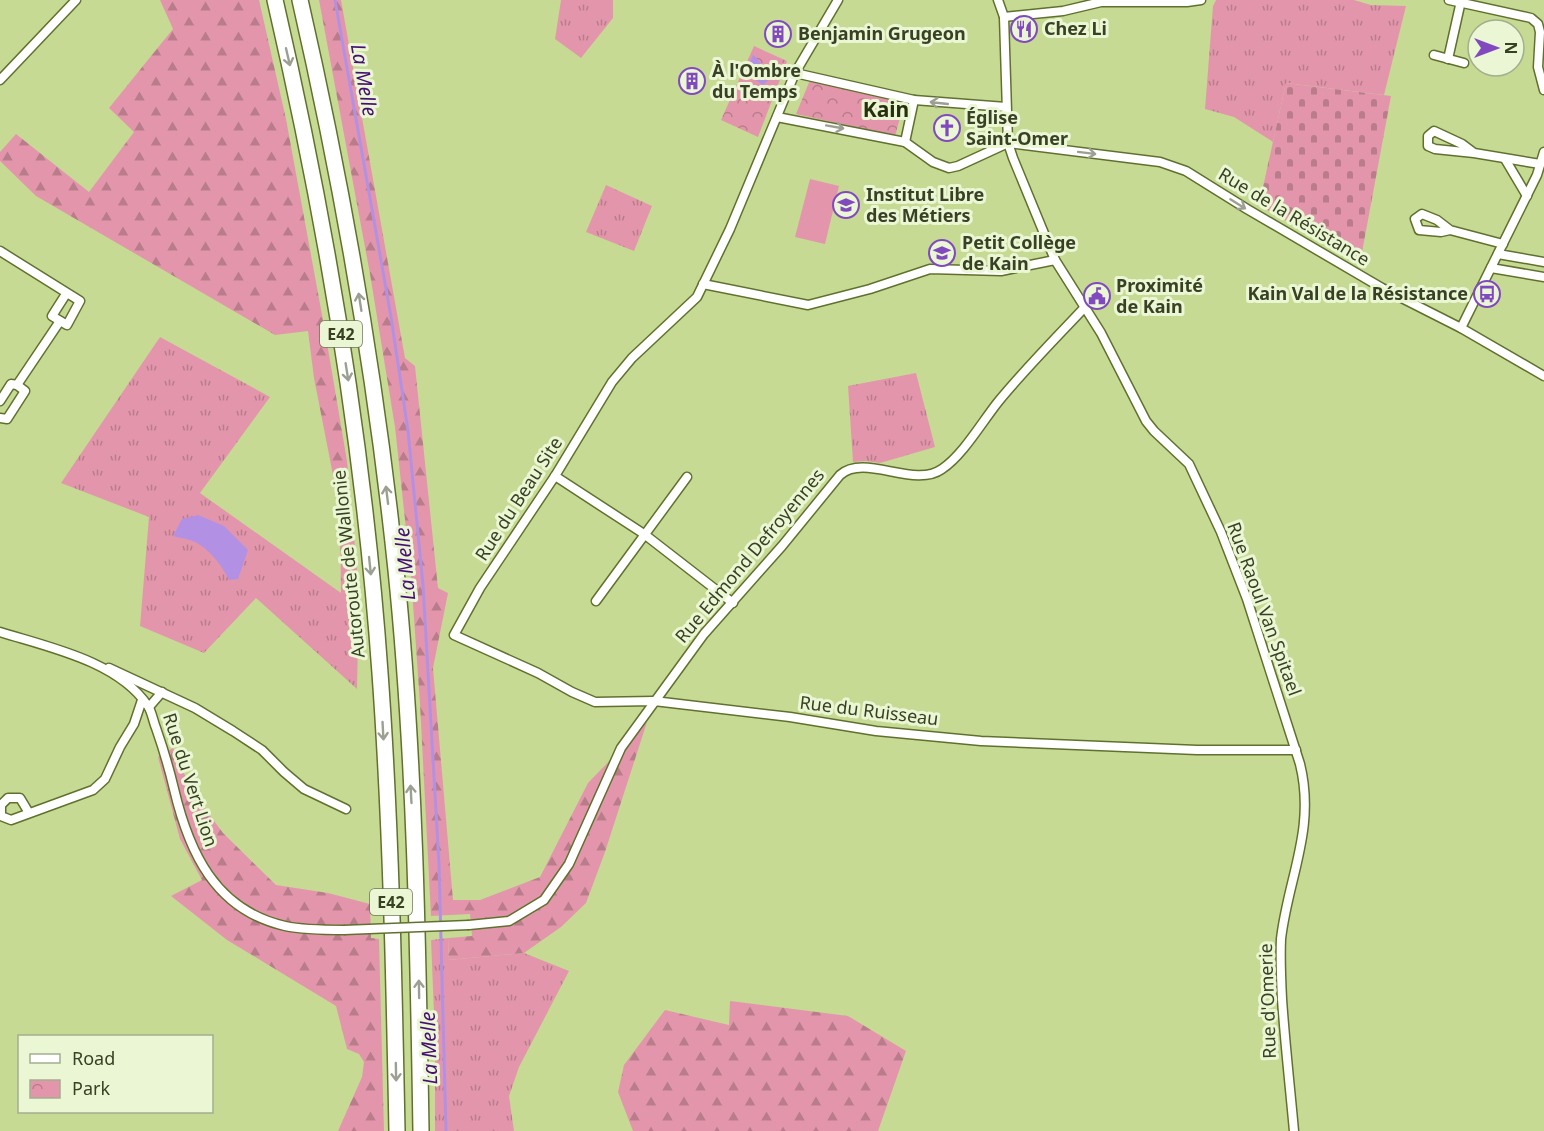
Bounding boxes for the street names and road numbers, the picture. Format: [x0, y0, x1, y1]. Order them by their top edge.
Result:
street label: Rue de la Résistance [1215, 162, 1375, 271]
road number: E42 [320, 321, 362, 347]
street label: Rue du Beau Site [469, 432, 567, 565]
street label: Rue Edmond Defroyennes [669, 463, 829, 647]
street label: Autoroute de Wallonie [326, 469, 370, 659]
street label: Rue Raoul Van Spitael [1222, 519, 1308, 699]
street label: Rue du Ruisseau [798, 690, 940, 730]
street label: Rue du Vert Lion [158, 710, 224, 850]
road number: E42 [370, 889, 412, 915]
street label: Rue d'Omerie [1253, 943, 1281, 1059]

